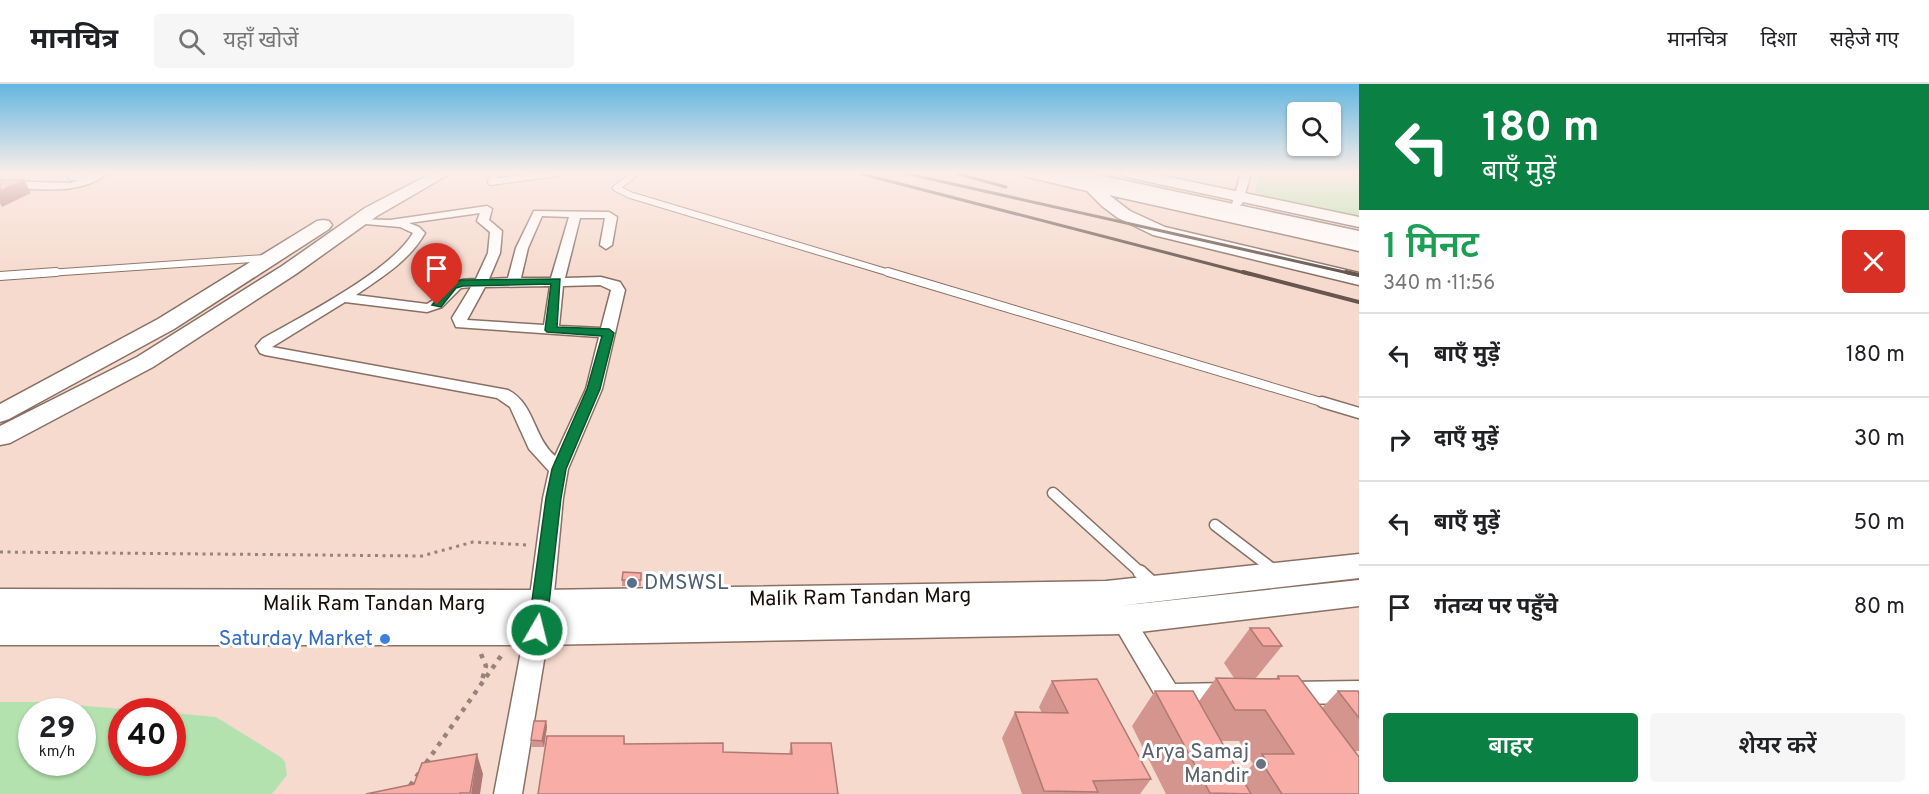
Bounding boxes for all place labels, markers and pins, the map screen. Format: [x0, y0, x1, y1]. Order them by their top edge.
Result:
pin [411, 243, 462, 305]
place label: DMSWSL [644, 570, 729, 597]
marker: DMSWSL [625, 576, 639, 590]
place label: Saturday Market [219, 626, 373, 653]
marker: Saturday Market [378, 632, 392, 646]
place label: Arya Samaj Mandir [1141, 739, 1249, 790]
marker: Arya Samaj Mandir [1254, 757, 1268, 771]

